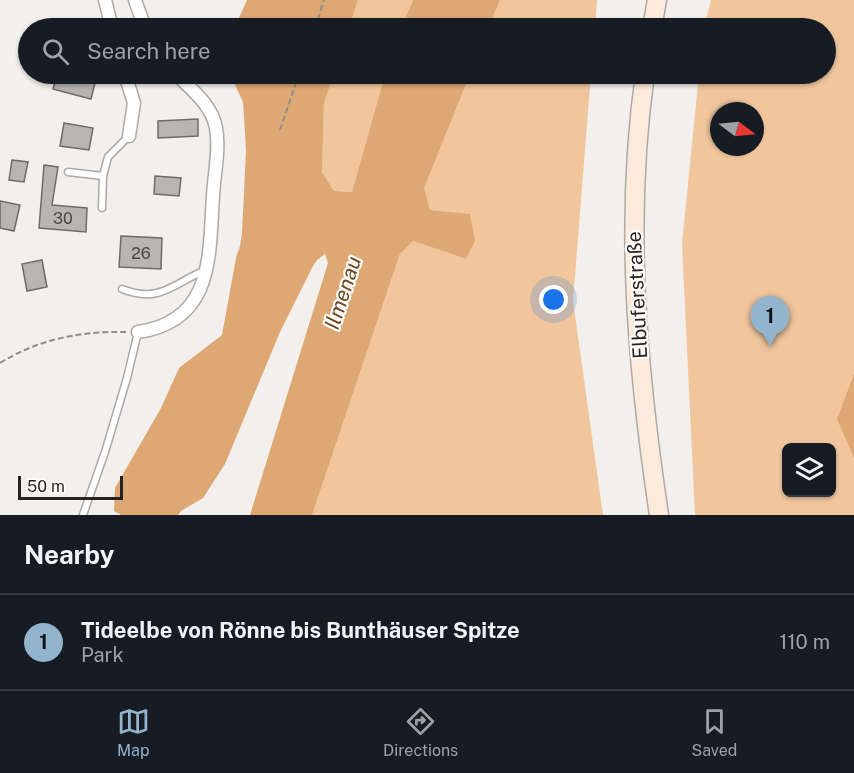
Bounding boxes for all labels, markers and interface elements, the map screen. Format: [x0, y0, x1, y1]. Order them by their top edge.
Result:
search box [18, 18, 836, 84]
icon: search [39, 35, 72, 68]
text: Search here [87, 38, 211, 64]
north arrow [710, 102, 764, 156]
house number: 30 [53, 209, 73, 228]
street label: Elbuferstraße [622, 231, 652, 359]
house number: 26 [131, 244, 151, 263]
water label: Ilmenau [319, 253, 366, 333]
your location [539, 285, 568, 314]
pin: 1 [750, 296, 790, 346]
map controls [782, 443, 836, 497]
button: layers [782, 443, 836, 497]
scale bar [18, 473, 123, 501]
text: 50 m [27, 477, 65, 496]
text: Nearby [24, 539, 114, 570]
text: Tideelbe von Rönne bis Bunthäuser Spitze [81, 617, 520, 643]
text: 1 [39, 630, 48, 654]
text: 110 m [779, 630, 830, 654]
text: Park [81, 643, 124, 667]
tab: Map [117, 705, 150, 760]
tab: Directions [383, 705, 458, 760]
tab: Saved [692, 705, 737, 760]

